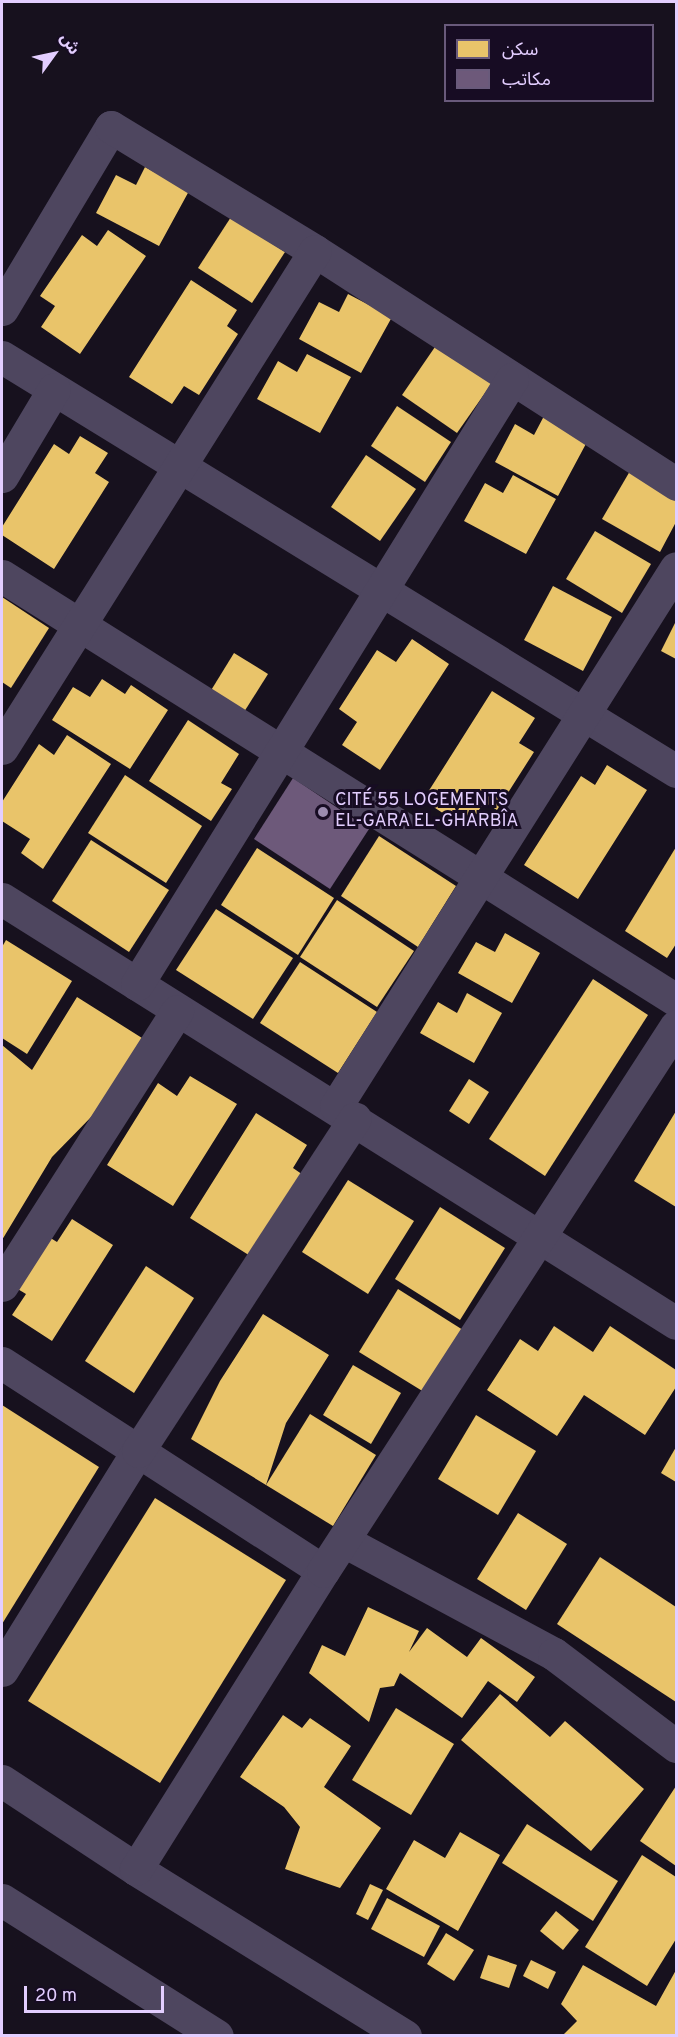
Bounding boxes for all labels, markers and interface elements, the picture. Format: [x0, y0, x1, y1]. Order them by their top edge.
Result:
north arrow [24, 24, 84, 84]
legend [444, 24, 654, 102]
text: ش [55, 30, 83, 59]
text: سكن [502, 39, 538, 62]
text: مكاتب [502, 69, 551, 92]
place label: CITÉ 55 LOGEMENTS EL-GARA EL-GHARBÎA [335, 791, 519, 834]
marker: CITÉ 55 LOGEMENTS EL-GARA EL-GHARBÎA [316, 805, 330, 819]
scale bar [27, 1974, 166, 2012]
text: 20 m [35, 1985, 77, 2008]

